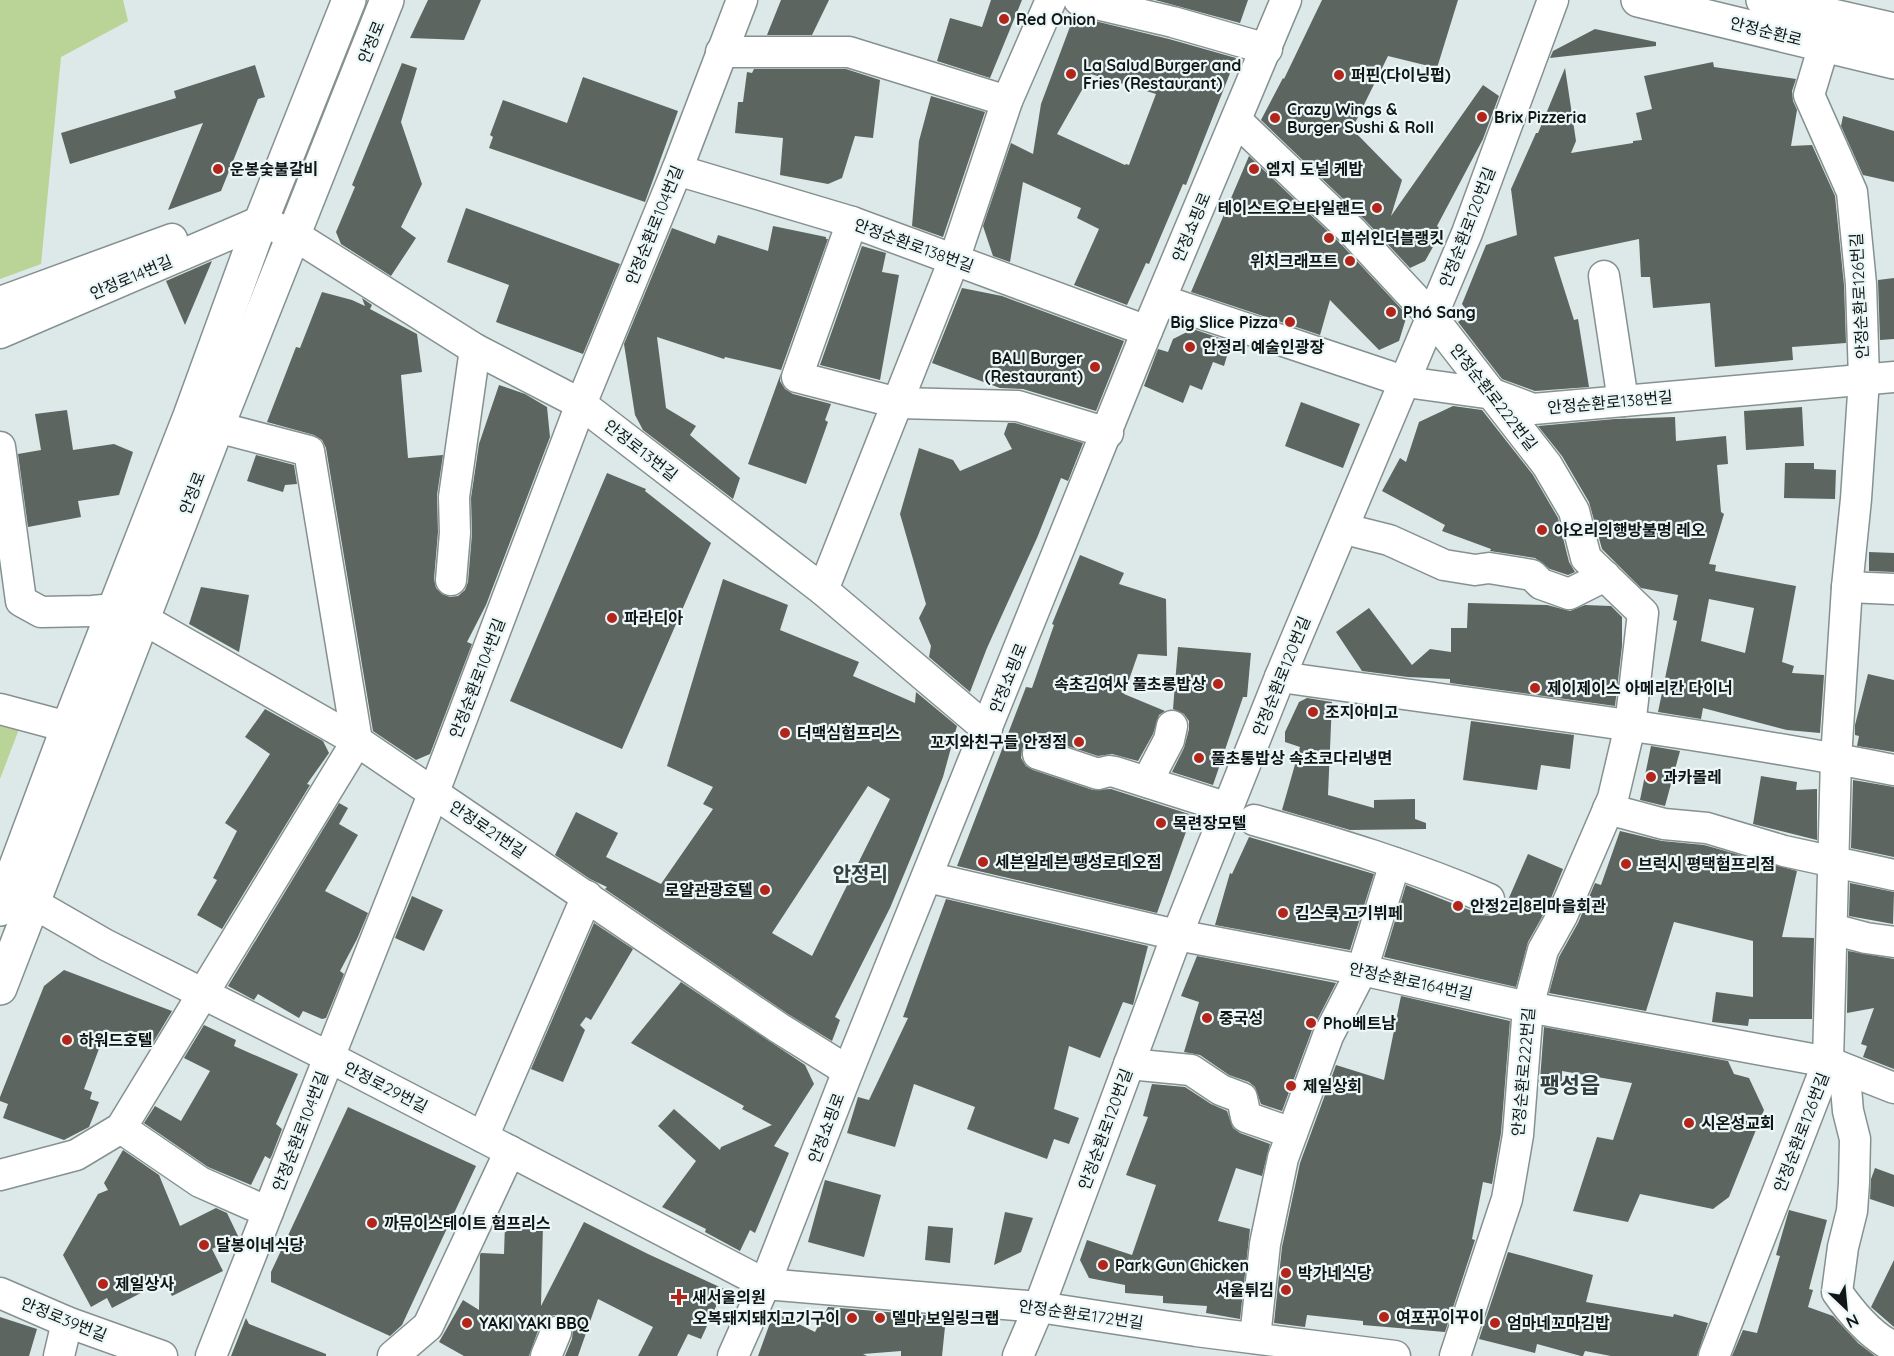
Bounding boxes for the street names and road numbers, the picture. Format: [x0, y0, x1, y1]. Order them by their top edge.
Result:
street label: 안정순환로 [1728, 12, 1804, 50]
street label: 안정로 [353, 18, 389, 66]
street label: 안정순환로104번길 [621, 162, 687, 288]
street label: 안정순환로120번길 [1435, 164, 1499, 290]
street label: 안정쇼핑로 [1167, 189, 1215, 265]
street label: 안정순환로138번길 [851, 214, 977, 276]
street label: 안정순환로126번길 [1846, 232, 1872, 360]
street label: 안정로14번길 [87, 251, 175, 303]
street label: 안정순환로222번길 [1446, 340, 1542, 454]
street label: 안정순환로138번길 [1546, 387, 1674, 417]
street label: 안정로13번길 [600, 415, 682, 485]
street label: 안정로 [175, 469, 209, 517]
street label: 안정순환로120번길 [1248, 613, 1314, 739]
street label: 안정순환로104번길 [445, 615, 509, 741]
street label: 안정쇼핑로 [985, 640, 1031, 716]
street label: 안정로21번길 [446, 796, 530, 862]
street label: 안정순환로164번길 [1347, 958, 1475, 1004]
street label: 안정순환로222번길 [1507, 1007, 1539, 1137]
street label: 안정로29번길 [341, 1057, 431, 1117]
street label: 안정순환로120번길 [1074, 1066, 1136, 1192]
street label: 안정순환로104번길 [268, 1068, 332, 1194]
street label: 안정순환로126번길 [1769, 1069, 1833, 1195]
street label: 안정쇼핑로 [803, 1090, 849, 1166]
street label: 안정로39번길 [18, 1293, 110, 1345]
street label: 안정순환로172번길 [1017, 1295, 1145, 1333]

